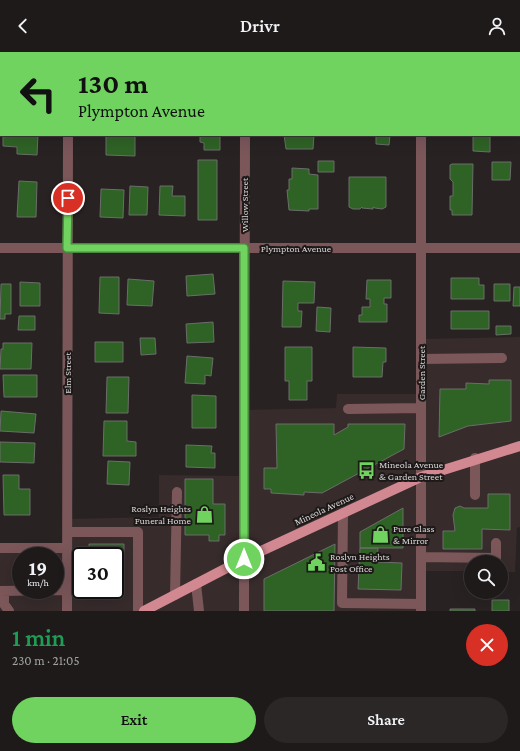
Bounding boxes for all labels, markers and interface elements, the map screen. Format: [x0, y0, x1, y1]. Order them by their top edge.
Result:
icon: back [12, 15, 34, 37]
icon: person [486, 15, 508, 37]
text: Drivr [240, 16, 280, 36]
icon: left [12, 68, 64, 120]
text: 130 m [78, 68, 148, 99]
text: Plympton Avenue [78, 101, 205, 121]
street label: Willow Street [239, 177, 250, 232]
pin [51, 181, 85, 215]
icon: arrive [57, 187, 79, 209]
street label: Plympton Avenue [261, 243, 332, 254]
street label: Garden Street [416, 345, 427, 400]
street label: Elm Street [62, 352, 73, 394]
place label: Mineola Avenue & Garden Street [379, 459, 444, 482]
bus stop icon: Mineola Avenue & Garden Street [356, 460, 376, 480]
street label: Mineola Avenue [293, 490, 356, 528]
place label: Roslyn Heights Funeral Home [131, 503, 192, 526]
shop icon: Roslyn Heights Funeral Home [194, 504, 214, 524]
place label: Pure Glass & Mirror [393, 523, 434, 546]
shop icon: Pure Glass & Mirror [370, 524, 390, 544]
position arrow [223, 538, 265, 580]
speed limit sign: 30 [72, 547, 124, 599]
place label: Roslyn Heights Post Office [330, 551, 390, 574]
public building icon: Roslyn Heights Post Office [307, 552, 327, 572]
map controls [464, 555, 508, 599]
button: search [464, 555, 508, 599]
text: 19 [29, 557, 47, 579]
text: km/h [27, 577, 49, 588]
text: 1 min [12, 624, 65, 651]
button: close [466, 624, 508, 666]
text: 230 m · 21:05 [12, 653, 80, 668]
button: Exit [12, 697, 256, 743]
button: Share [264, 697, 508, 743]

